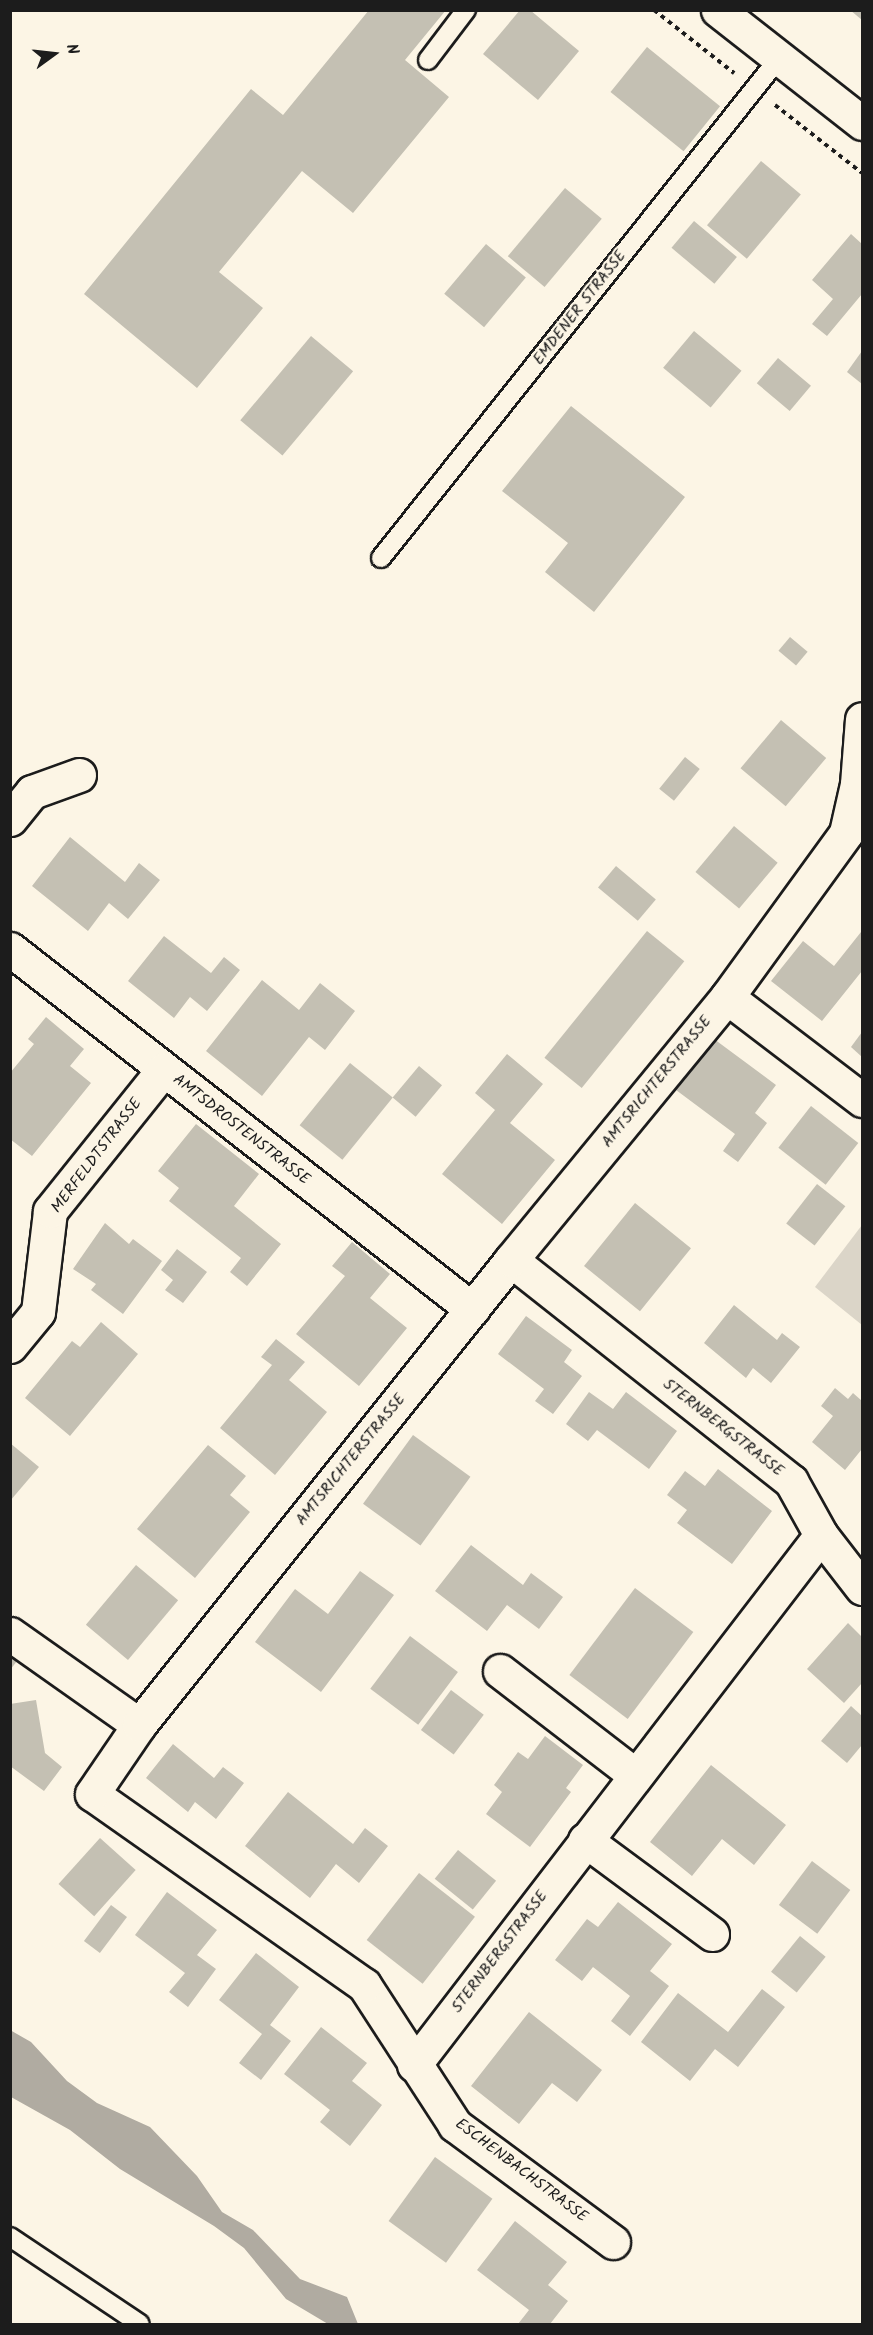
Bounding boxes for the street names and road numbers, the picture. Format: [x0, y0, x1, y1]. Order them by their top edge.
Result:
street label: EMDENER STRASSE [529, 247, 631, 369]
street label: AMTSRICHTERSTRASSE [598, 1012, 716, 1152]
street label: AMTSDROSTENSTRASSE [169, 1071, 313, 1189]
street label: MERFELDTSTRASSE [47, 1095, 147, 1217]
street label: STERNBERGSTRASSE [659, 1375, 787, 1481]
street label: AMTSRICHTERSTRASSE [292, 1390, 410, 1530]
street label: STERNBERGSTRASSE [448, 1887, 552, 2017]
street label: ESCHENBACHSTRASSE [451, 2115, 591, 2227]

